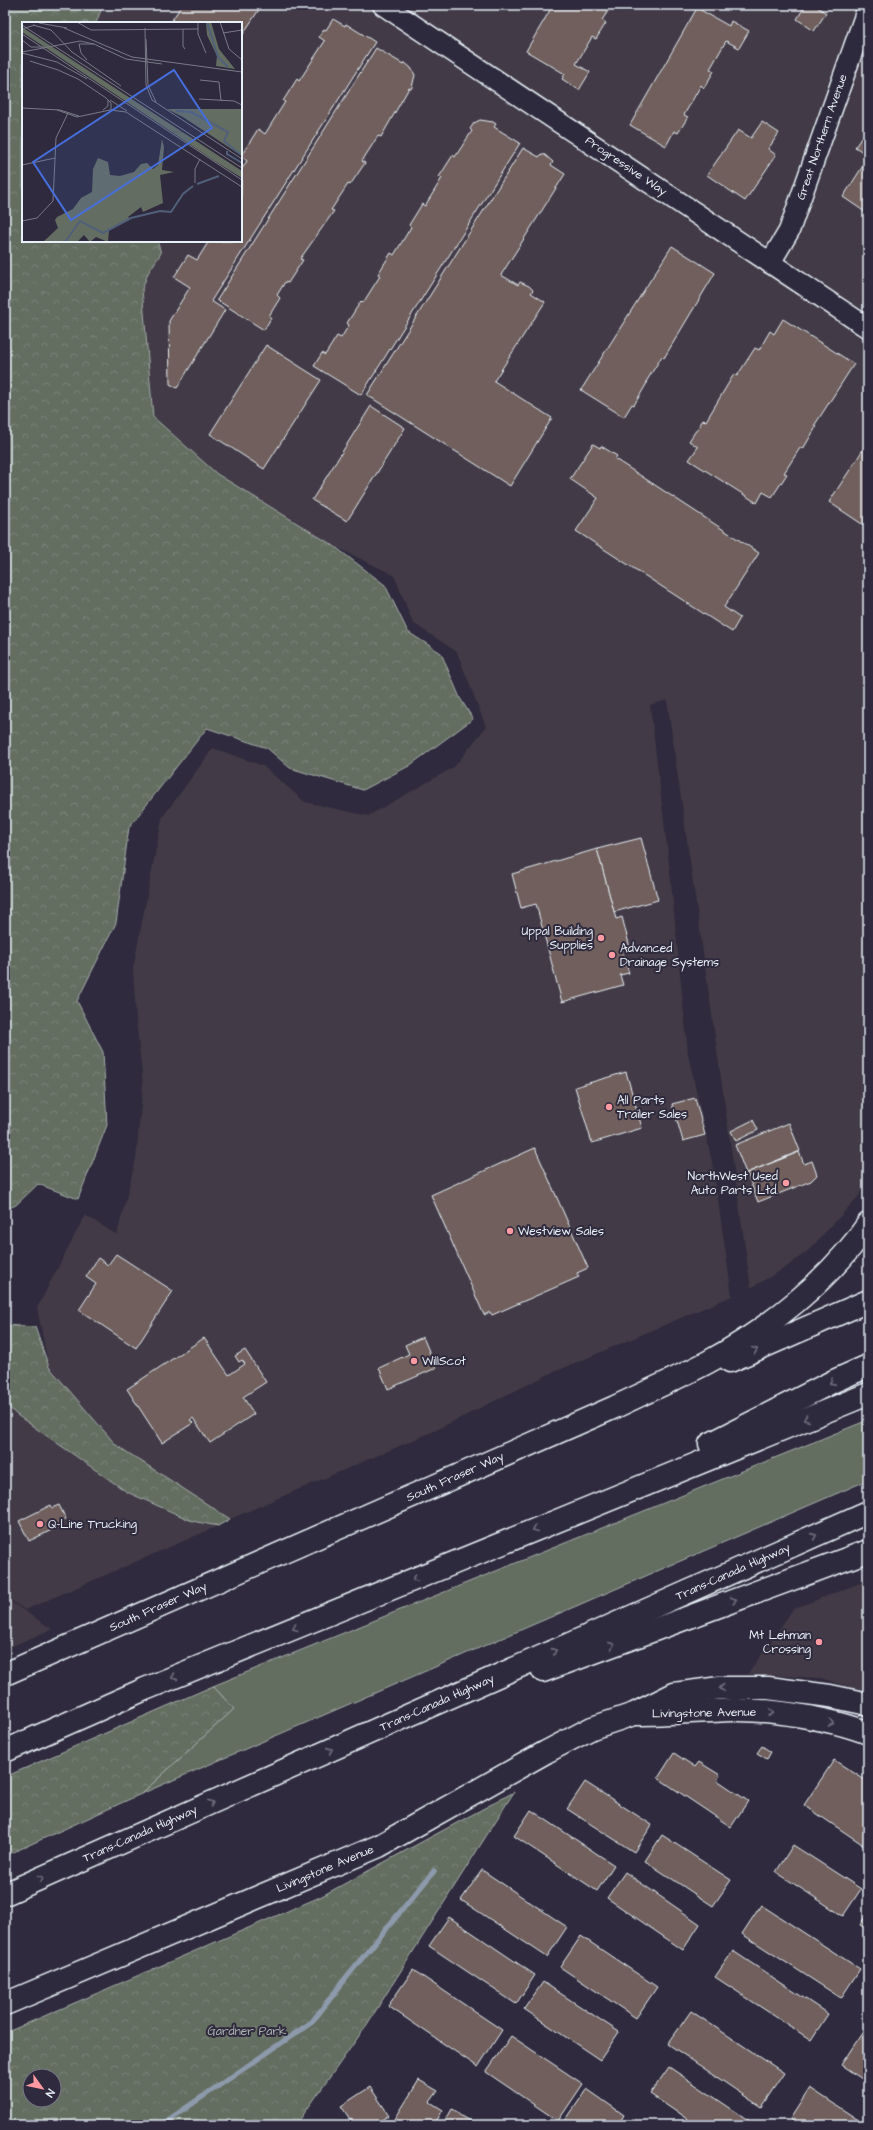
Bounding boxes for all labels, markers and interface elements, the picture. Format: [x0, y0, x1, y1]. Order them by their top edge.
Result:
inset map [22, 22, 242, 242]
street label: Great Northern Avenue [793, 71, 852, 202]
street label: Progressive Way [581, 132, 671, 201]
place label: Uppal Building Supplies [522, 923, 593, 954]
marker: Uppal Building Supplies [596, 933, 606, 943]
place label: Advanced Drainage Systems [620, 940, 719, 972]
marker: Advanced Drainage Systems [607, 950, 617, 960]
place label: All Parts Trailer Sales [617, 1092, 687, 1123]
marker: All Parts Trailer Sales [604, 1102, 614, 1112]
place label: NorthWest Used Auto Parts Ltd. [687, 1168, 778, 1199]
marker: NorthWest Used Auto Parts Ltd. [781, 1178, 791, 1188]
place label: Westview Sales [518, 1223, 604, 1240]
marker: Westview Sales [505, 1226, 515, 1236]
one-way arrow [751, 1347, 759, 1355]
place label: WillScot [422, 1353, 466, 1370]
marker: WillScot [409, 1356, 419, 1366]
one-way arrow [829, 1377, 837, 1385]
one-way arrow [803, 1414, 810, 1422]
street label: South Fraser Way [404, 1448, 507, 1507]
place label: Q-Line Trucking [48, 1516, 137, 1534]
marker: Q-Line Trucking [35, 1519, 45, 1529]
one-way arrow [532, 1525, 539, 1533]
one-way arrow [809, 1533, 817, 1541]
street label: Trans-Canada Highway [673, 1539, 794, 1606]
one-way arrow [412, 1574, 419, 1582]
street label: South Fraser Way [107, 1578, 210, 1637]
one-way arrow [730, 1597, 737, 1605]
one-way arrow [291, 1623, 298, 1631]
place label: Mt Lehman Crossing [749, 1627, 811, 1659]
marker: Mt Lehman Crossing [814, 1637, 824, 1647]
one-way arrow [608, 1642, 615, 1650]
one-way arrow [550, 1648, 557, 1656]
street label: Trans-Canada Highway [377, 1670, 498, 1737]
one-way arrow [171, 1672, 179, 1680]
one-way arrow [718, 1684, 725, 1693]
street label: Livingstone Avenue [652, 1704, 757, 1723]
one-way arrow [768, 1708, 774, 1717]
one-way arrow [828, 1718, 835, 1727]
one-way arrow [326, 1747, 333, 1755]
one-way arrow [206, 1800, 214, 1808]
street label: Trans-Canada Highway [80, 1801, 201, 1868]
street label: Livingstone Avenue [274, 1841, 377, 1898]
one-way arrow [36, 1875, 44, 1883]
park label: Gardner Park [208, 2023, 287, 2040]
north arrow [22, 2068, 62, 2108]
text: N [42, 2086, 58, 2100]

